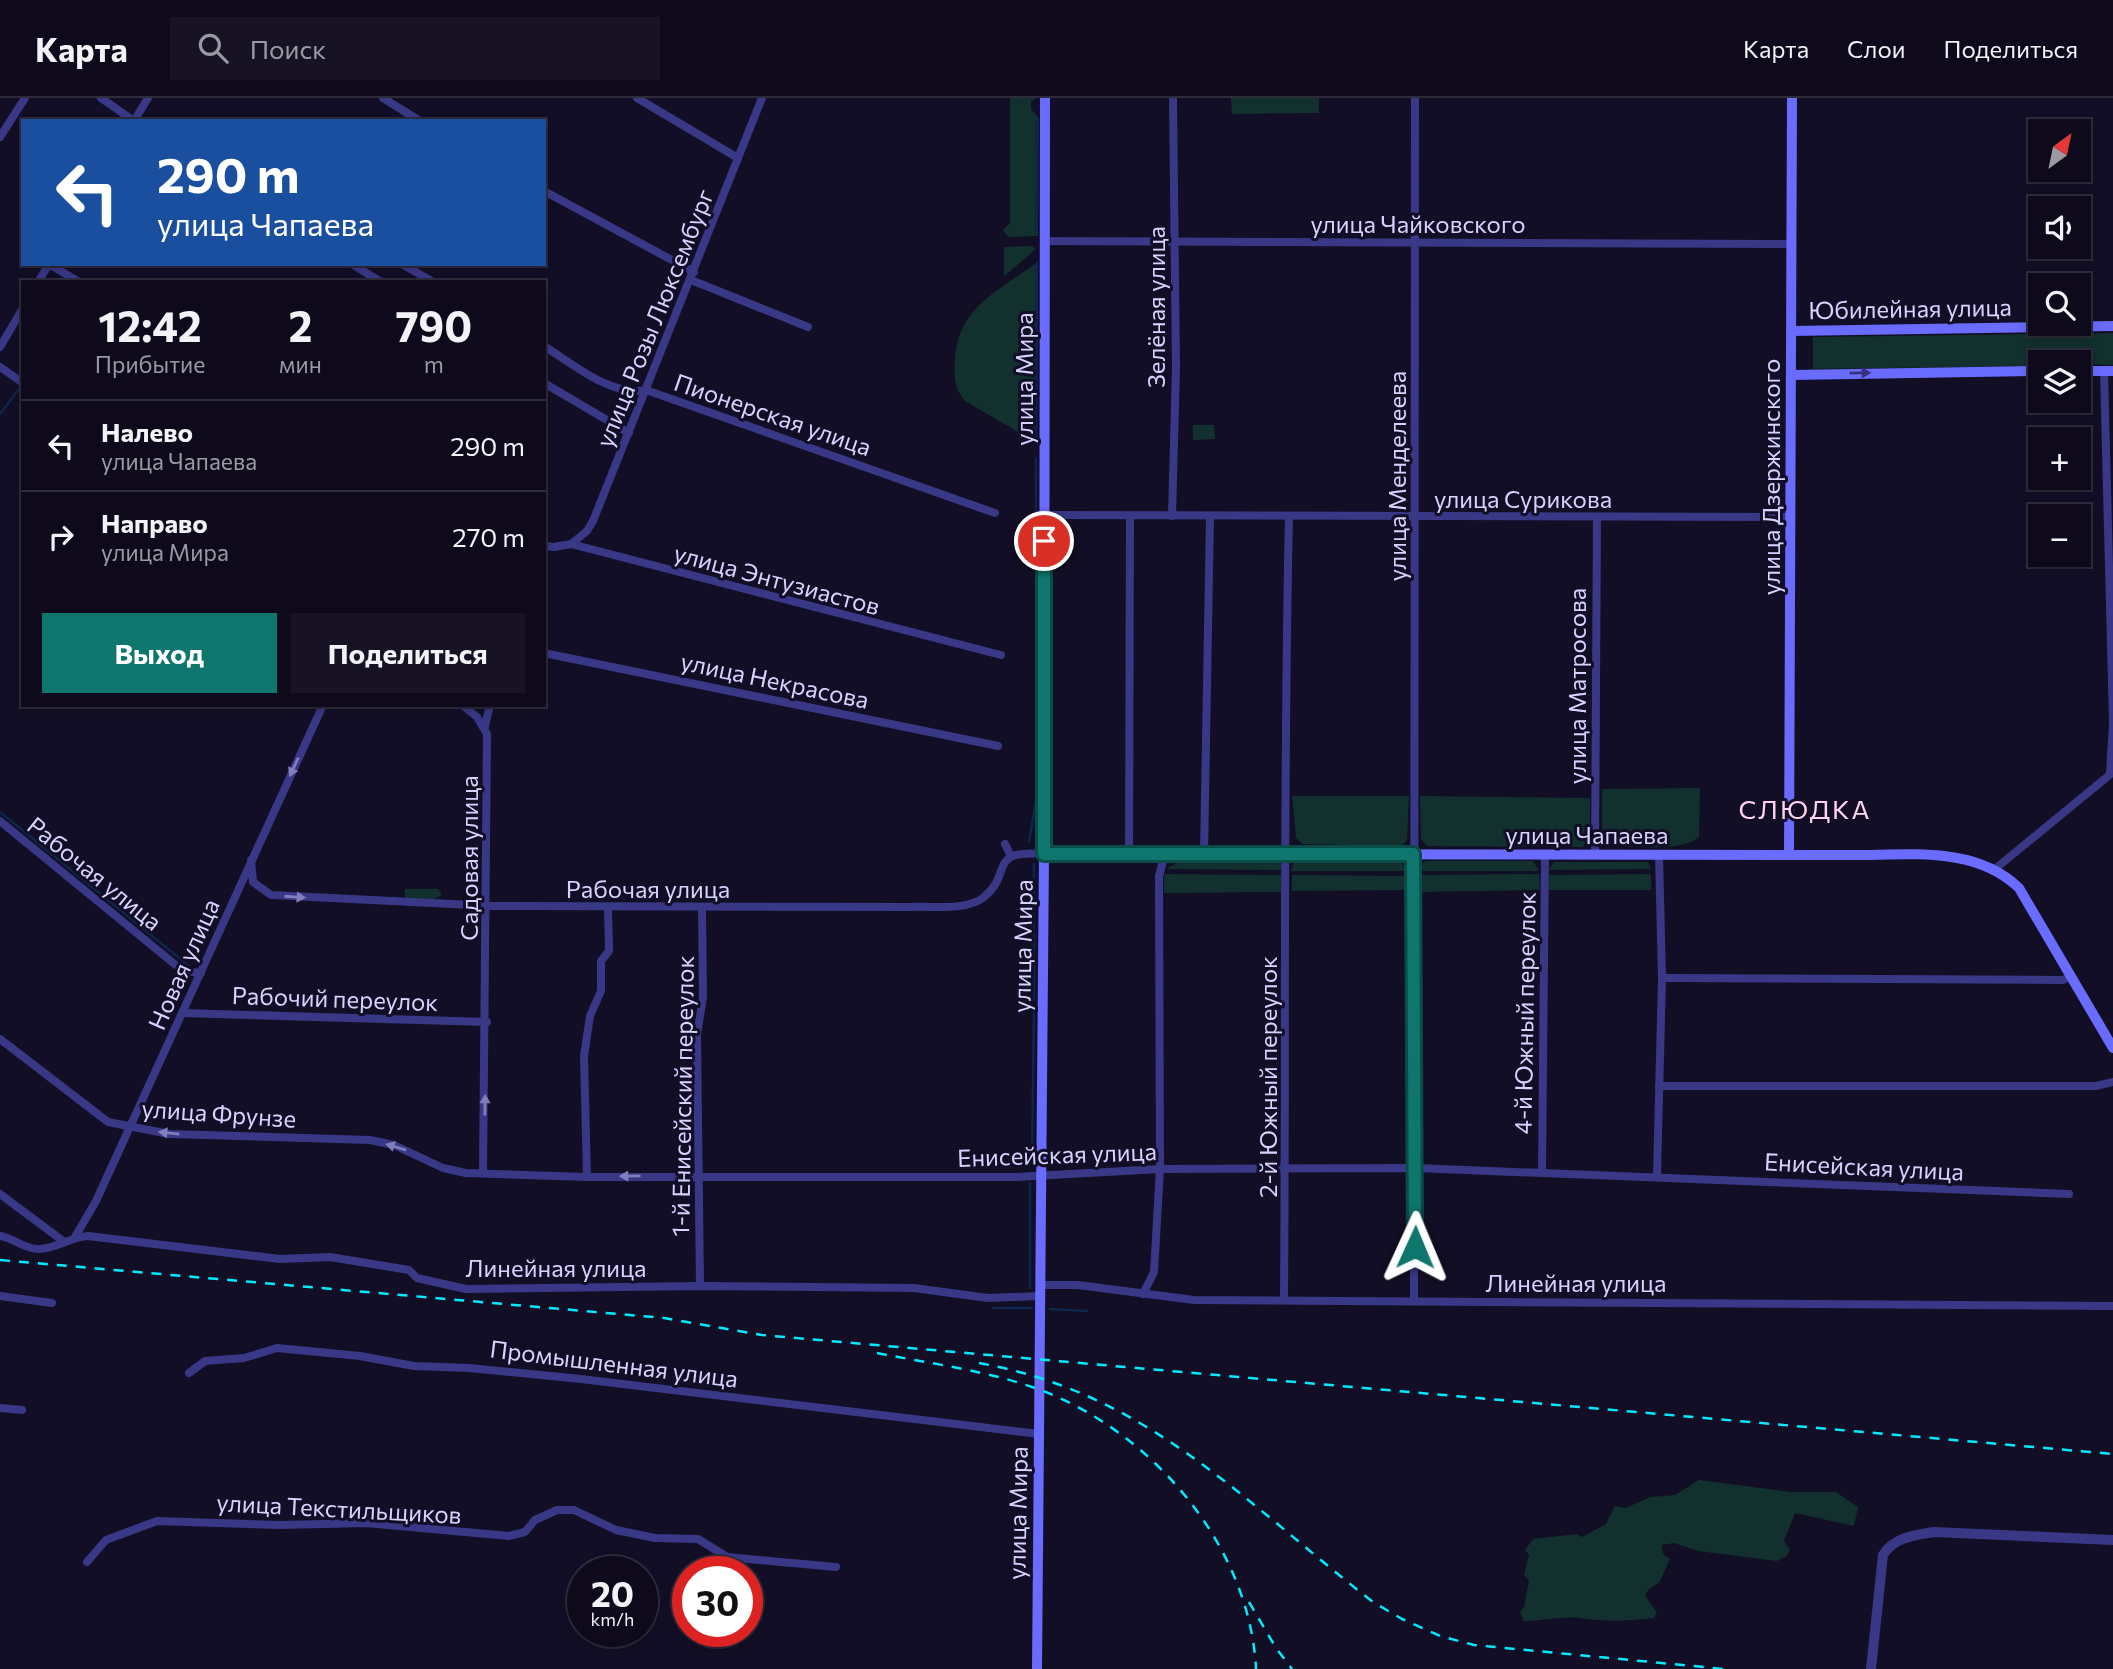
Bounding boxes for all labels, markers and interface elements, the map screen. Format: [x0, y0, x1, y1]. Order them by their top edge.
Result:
search box [170, 17, 660, 80]
text: Карта [35, 28, 128, 69]
icon: search [194, 29, 232, 67]
text: Поиск [250, 33, 326, 64]
text: Карта [1743, 34, 1809, 63]
text: Слои [1847, 34, 1905, 63]
text: Поделиться [1943, 34, 2078, 63]
north arrow [2028, 119, 2091, 182]
map controls [2028, 119, 2091, 567]
text: 290 m [157, 143, 299, 203]
icon: left [42, 147, 133, 238]
street label: улица Розы Люксембург [589, 185, 719, 451]
button: sound [2028, 196, 2091, 259]
text: улица Чапаева [157, 203, 374, 243]
street label: улица Чайковского [1310, 209, 1526, 238]
street label: Зелёная улица [1141, 226, 1170, 388]
button: search [2028, 273, 2091, 336]
street label: Юбилейная улица [1808, 292, 2012, 324]
text: 12:42 [98, 299, 202, 351]
text: 2 [288, 299, 312, 351]
text: 790 [396, 299, 472, 351]
street label: улица Мира [1009, 312, 1038, 446]
text: Прибытие [95, 350, 205, 378]
text: мин [279, 350, 322, 378]
text: m [424, 350, 444, 378]
button: layers [2028, 350, 2091, 413]
street label: улица Дзержинского [1756, 359, 1785, 595]
street label: Пионерская улица [671, 367, 875, 461]
one-way arrow [1849, 368, 1871, 379]
street label: улица Менделеева [1382, 371, 1411, 581]
text: Налево [101, 416, 193, 447]
icon: left [42, 427, 80, 465]
button: + [2028, 427, 2091, 490]
text: 290 m [450, 430, 525, 461]
text: улица Чапаева [101, 447, 257, 475]
street label: улица Сурикова [1434, 484, 1612, 513]
button: − [2028, 504, 2091, 567]
text: Направо [101, 507, 208, 538]
pin [1014, 511, 1074, 571]
icon: right [42, 518, 80, 556]
text: 270 m [452, 521, 525, 552]
icon: arrive [1025, 522, 1063, 560]
text: улица Мира [101, 538, 229, 566]
street label: улица Энтузиастов [671, 538, 883, 620]
street label: улица Матросова [1562, 588, 1591, 784]
button: Выход [42, 613, 277, 693]
button: Поделиться [291, 613, 525, 693]
street label: улица Некрасова [678, 646, 872, 714]
one-way arrow [288, 757, 300, 777]
street label: Садовая улица [454, 775, 483, 941]
district label: СЛЮДКА [1739, 793, 1871, 824]
street label: Рабочая улица [22, 810, 168, 936]
street label: улица Чапаева [1506, 820, 1668, 849]
street label: Рабочая улица [566, 874, 730, 903]
street label: улица Мира [1006, 879, 1038, 1013]
one-way arrow [284, 891, 306, 902]
street label: 4-й Южный переулок [1507, 891, 1541, 1135]
street label: Новая улица [141, 894, 225, 1034]
street label: 1-й Енисейский переулок [665, 955, 699, 1237]
street label: 2-й Южный переулок [1253, 956, 1282, 1198]
street label: Рабочий переулок [231, 980, 439, 1016]
street label: улица Фрунзе [141, 1093, 297, 1133]
one-way arrow [479, 1094, 490, 1116]
one-way arrow [158, 1127, 180, 1138]
street label: Енисейская улица [957, 1136, 1157, 1172]
one-way arrow [385, 1141, 406, 1151]
street label: Енисейская улица [1763, 1146, 1965, 1186]
one-way arrow [619, 1170, 641, 1182]
position arrow [1378, 1210, 1452, 1284]
street label: Линейная улица [466, 1253, 646, 1282]
street label: Линейная улица [1486, 1268, 1666, 1297]
street label: Промышленная улица [488, 1333, 740, 1393]
street label: улица Мира [1001, 1446, 1033, 1580]
street label: улица Текстильщиков [216, 1487, 462, 1529]
speed limit sign: 30 [672, 1556, 763, 1647]
text: 20 [591, 1571, 634, 1614]
text: km/h [591, 1608, 634, 1630]

